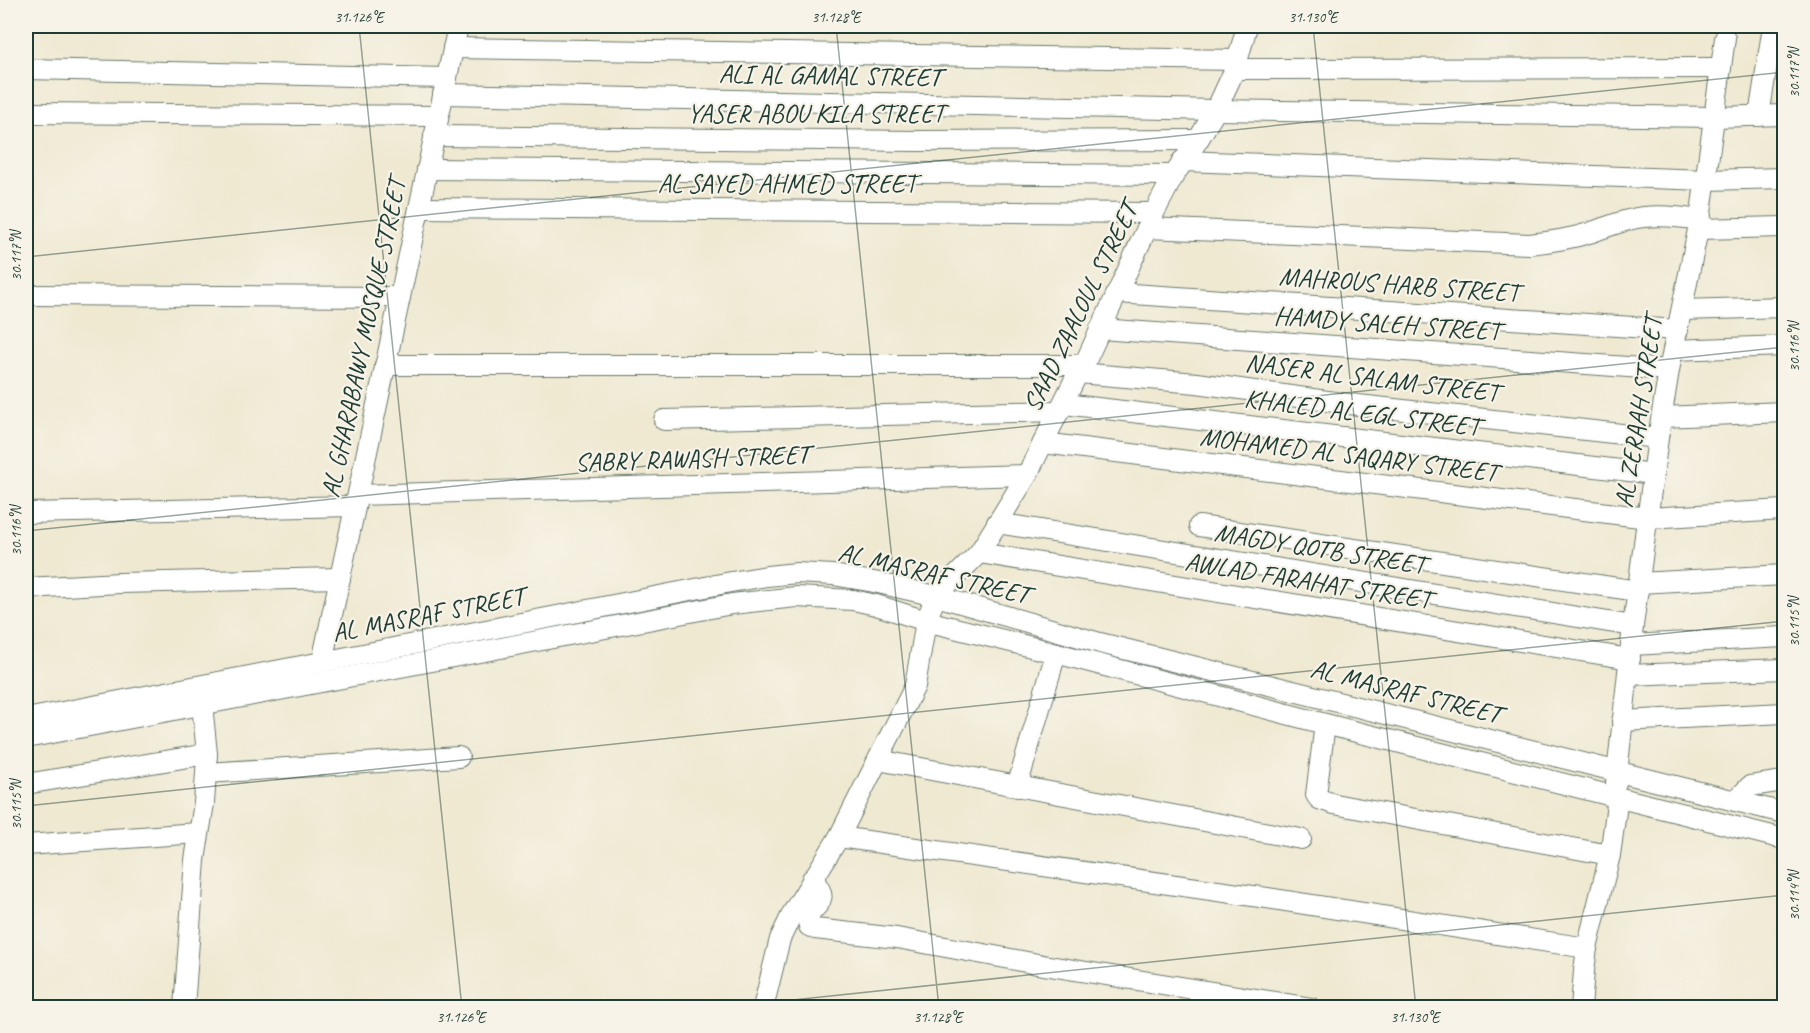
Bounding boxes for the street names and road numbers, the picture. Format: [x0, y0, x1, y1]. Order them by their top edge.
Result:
street label: ALI AL GAMAL STREET [719, 57, 948, 94]
street label: YASER ABOU KILA STREET [687, 97, 950, 130]
street label: AL SAYED AHMED STREET [658, 167, 922, 200]
street label: AL GHARABAWY MOSQUE STREET [314, 170, 415, 500]
street label: SAAD ZAALOUL STREET [1016, 191, 1148, 417]
street label: MAHROUS HARB STREET [1278, 260, 1526, 310]
street label: HAMDY SALEH STREET [1273, 299, 1507, 348]
street label: AL ZERAAH STREET [1607, 308, 1671, 510]
street label: NASER AL SALAM STREET [1244, 346, 1506, 410]
street label: KHALED AL EGL STREET [1243, 382, 1487, 444]
street label: MOHAMED AL SAQARY STREET [1198, 420, 1505, 490]
street label: SABRY RAWASH STREET [574, 438, 817, 479]
street label: MAGDY QOTB STREET [1212, 516, 1433, 582]
street label: AL MASRAF STREET [835, 536, 1039, 613]
street label: AWLAD FARAHAT STREET [1183, 545, 1439, 617]
street label: AL MASRAF STREET [329, 578, 534, 649]
street label: AL MASRAF STREET [1307, 652, 1511, 733]

